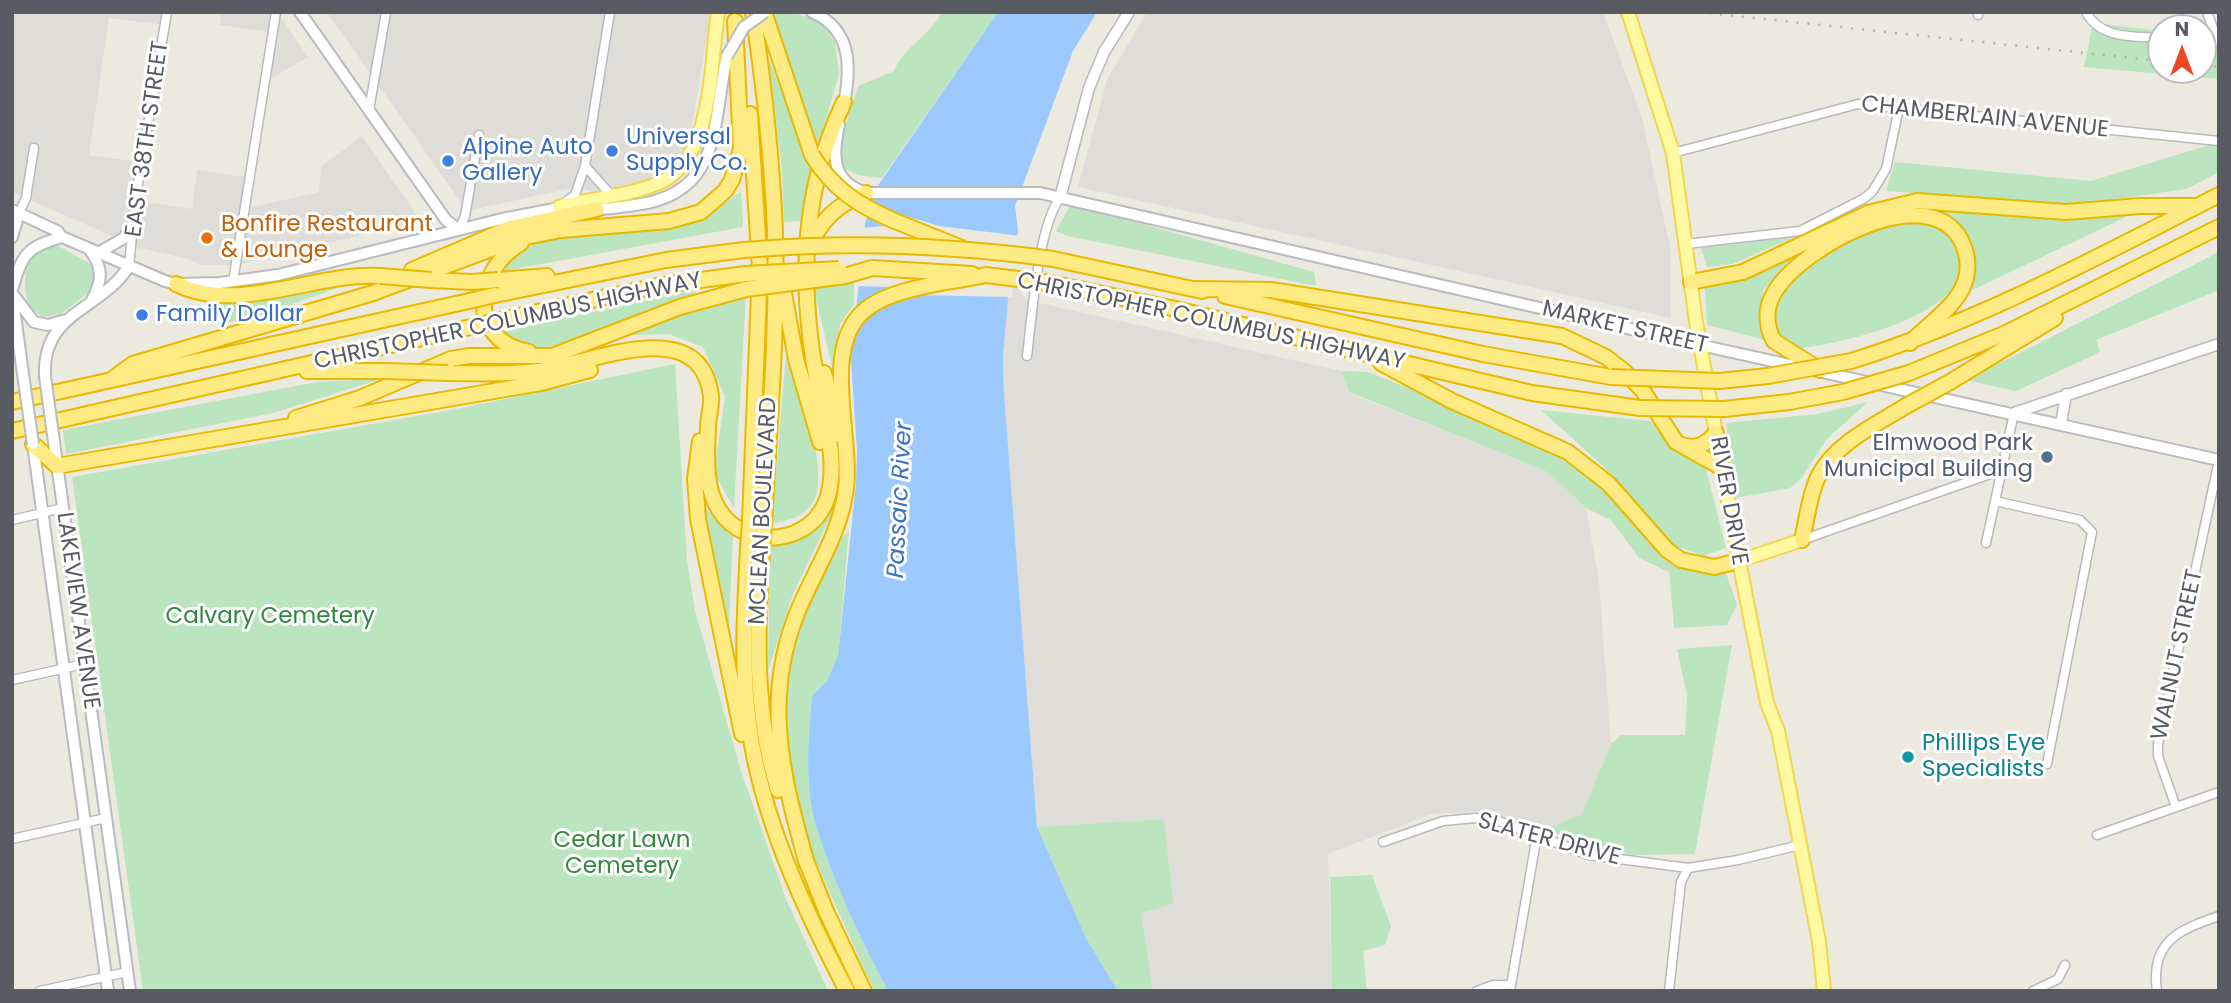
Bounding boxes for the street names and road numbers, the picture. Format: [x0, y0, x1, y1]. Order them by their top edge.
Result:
street label: EAST 38TH STREET [121, 39, 175, 239]
street label: CHAMBERLAIN AVENUE [1860, 91, 2110, 145]
street label: CHRISTOPHER COLUMBUS HIGHWAY [312, 267, 704, 377]
street label: CHRISTOPHER COLUMBUS HIGHWAY [1015, 267, 1407, 377]
street label: MARKET STREET [1539, 295, 1711, 361]
street label: MCLEAN BOULEVARD [744, 397, 784, 625]
street label: RIVER DRIVE [1703, 434, 1753, 568]
street label: LAKEVIEW AVENUE [49, 511, 105, 711]
street label: WALNUT STREET [2146, 567, 2210, 743]
street label: SLATER DRIVE [1475, 808, 1623, 872]

